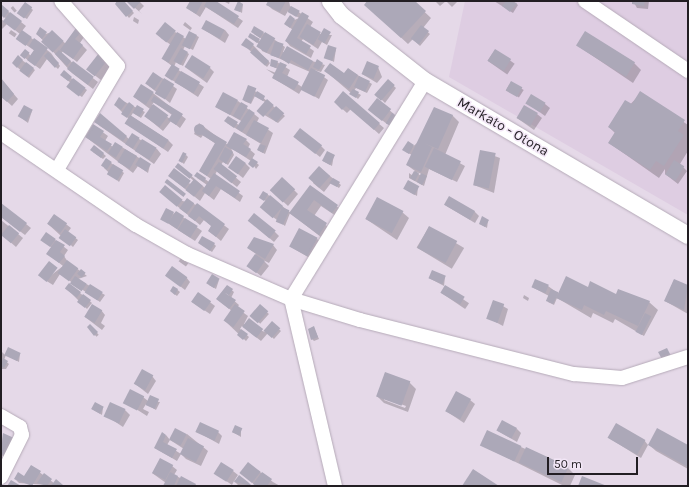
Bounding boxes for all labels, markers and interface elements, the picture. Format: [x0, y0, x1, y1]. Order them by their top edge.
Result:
street label: Markato - Otona [454, 94, 552, 160]
scale bar [549, 449, 640, 475]
text: 50 m [554, 457, 582, 471]

